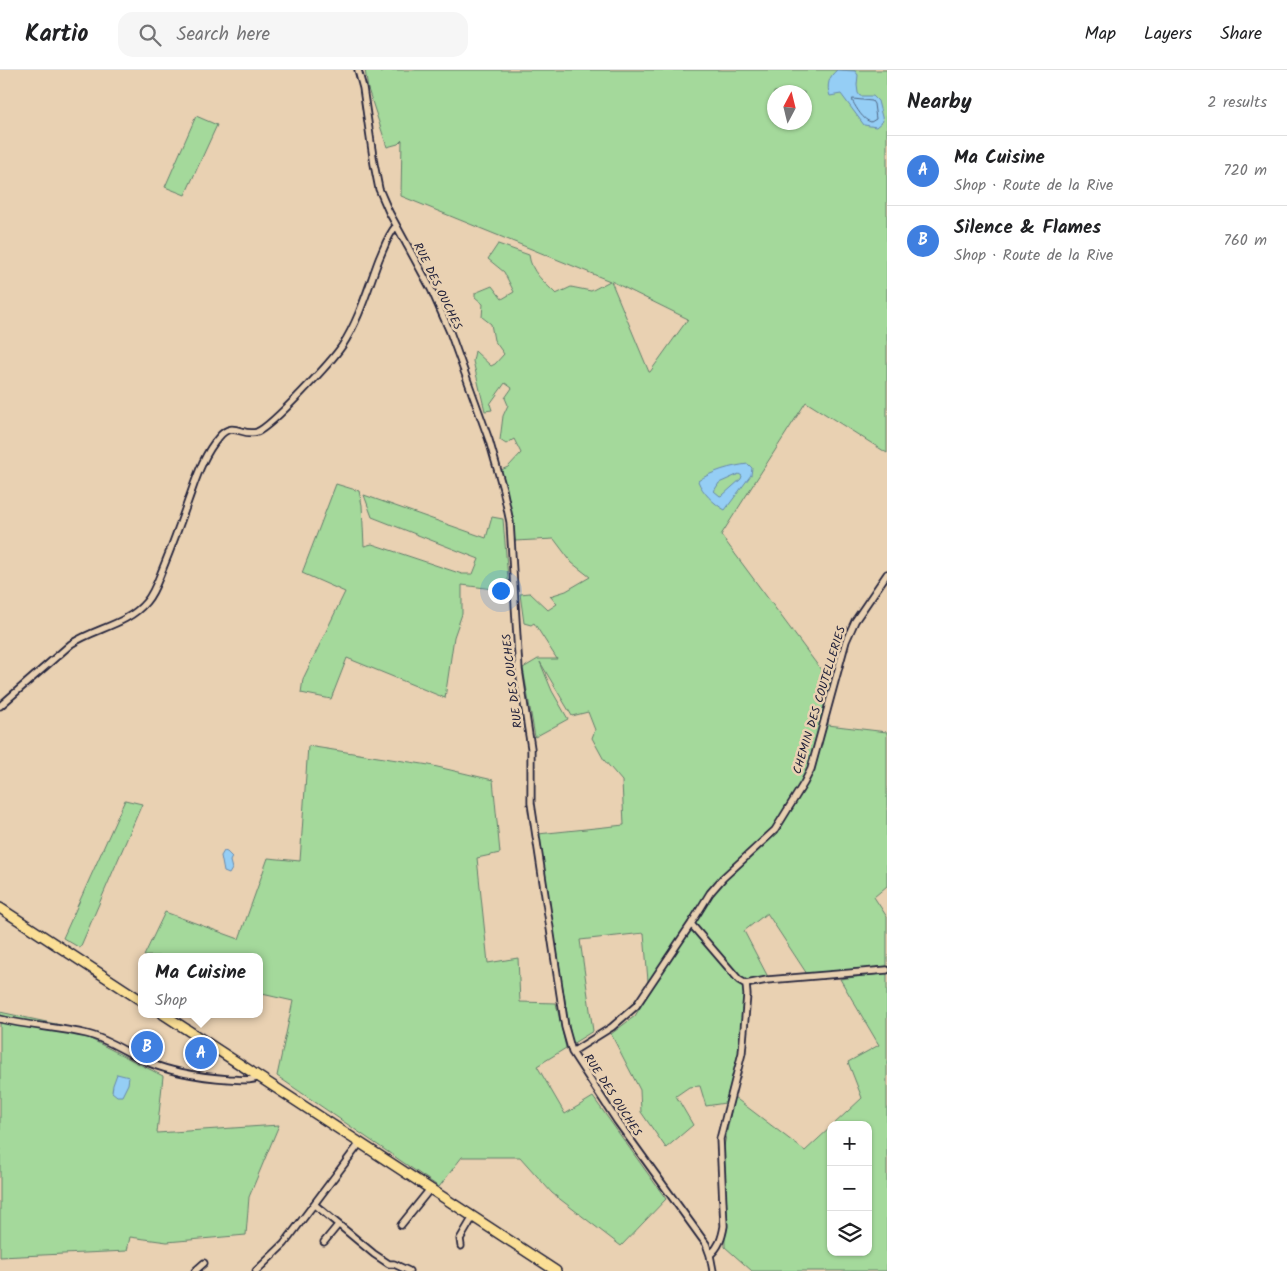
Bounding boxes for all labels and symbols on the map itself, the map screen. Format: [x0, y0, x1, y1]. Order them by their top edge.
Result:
north arrow [767, 85, 812, 130]
street label: RUE DES OUCHES [408, 239, 467, 334]
your location [488, 578, 514, 604]
street label: CHEMIN DES COUTELLERIES [788, 623, 851, 776]
street label: RUE DES OUCHES [497, 632, 528, 729]
pin: B [131, 1028, 163, 1066]
pin: A [185, 1034, 217, 1072]
street label: RUE DES OUCHES [579, 1050, 647, 1141]

